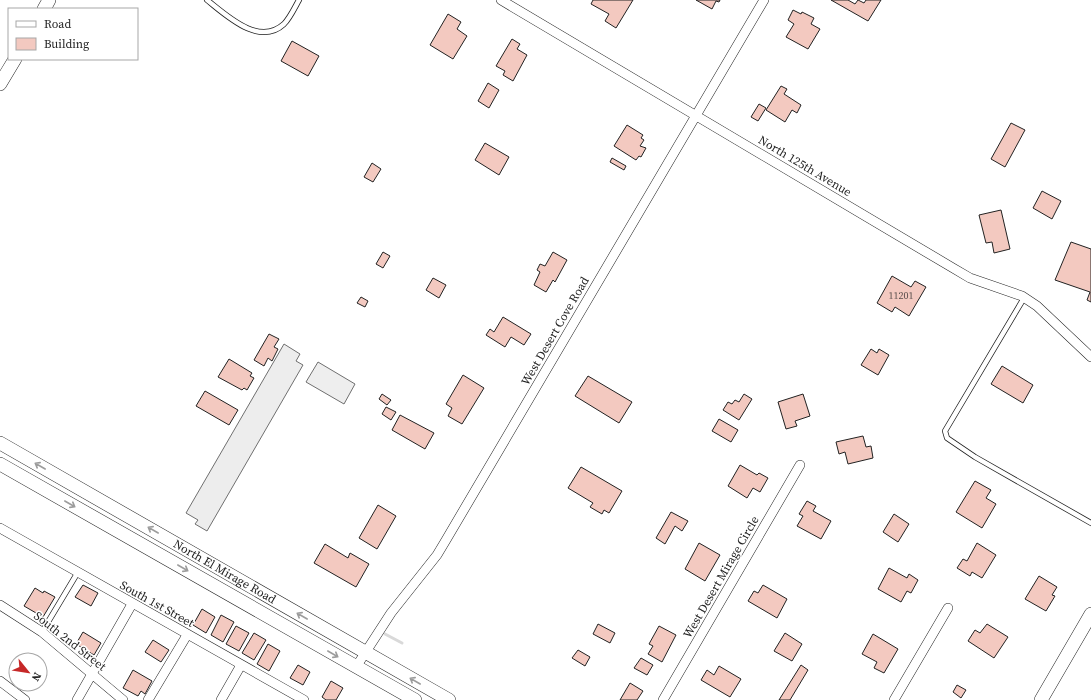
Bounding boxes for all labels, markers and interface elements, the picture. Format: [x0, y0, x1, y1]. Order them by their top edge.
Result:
legend [8, 8, 138, 60]
text: Road [44, 16, 71, 32]
text: Building [44, 36, 89, 52]
street label: North 125th Avenue [756, 132, 854, 200]
street label: West Desert Cove Road [517, 274, 593, 388]
house number: 11201 [889, 289, 914, 302]
one-way arrow [35, 461, 47, 469]
one-way arrow [64, 501, 76, 509]
street label: West Desert Mirage Circle [679, 513, 763, 641]
one-way arrow [147, 526, 159, 534]
street label: North El Mirage Road [171, 536, 279, 607]
one-way arrow [177, 565, 189, 573]
street label: South 1st Street [117, 577, 197, 631]
street label: South 2nd Street [31, 608, 109, 674]
one-way arrow [296, 611, 308, 619]
one-way arrow [327, 650, 339, 658]
north arrow [8, 652, 48, 692]
text: N [28, 670, 45, 684]
one-way arrow [409, 676, 421, 684]

